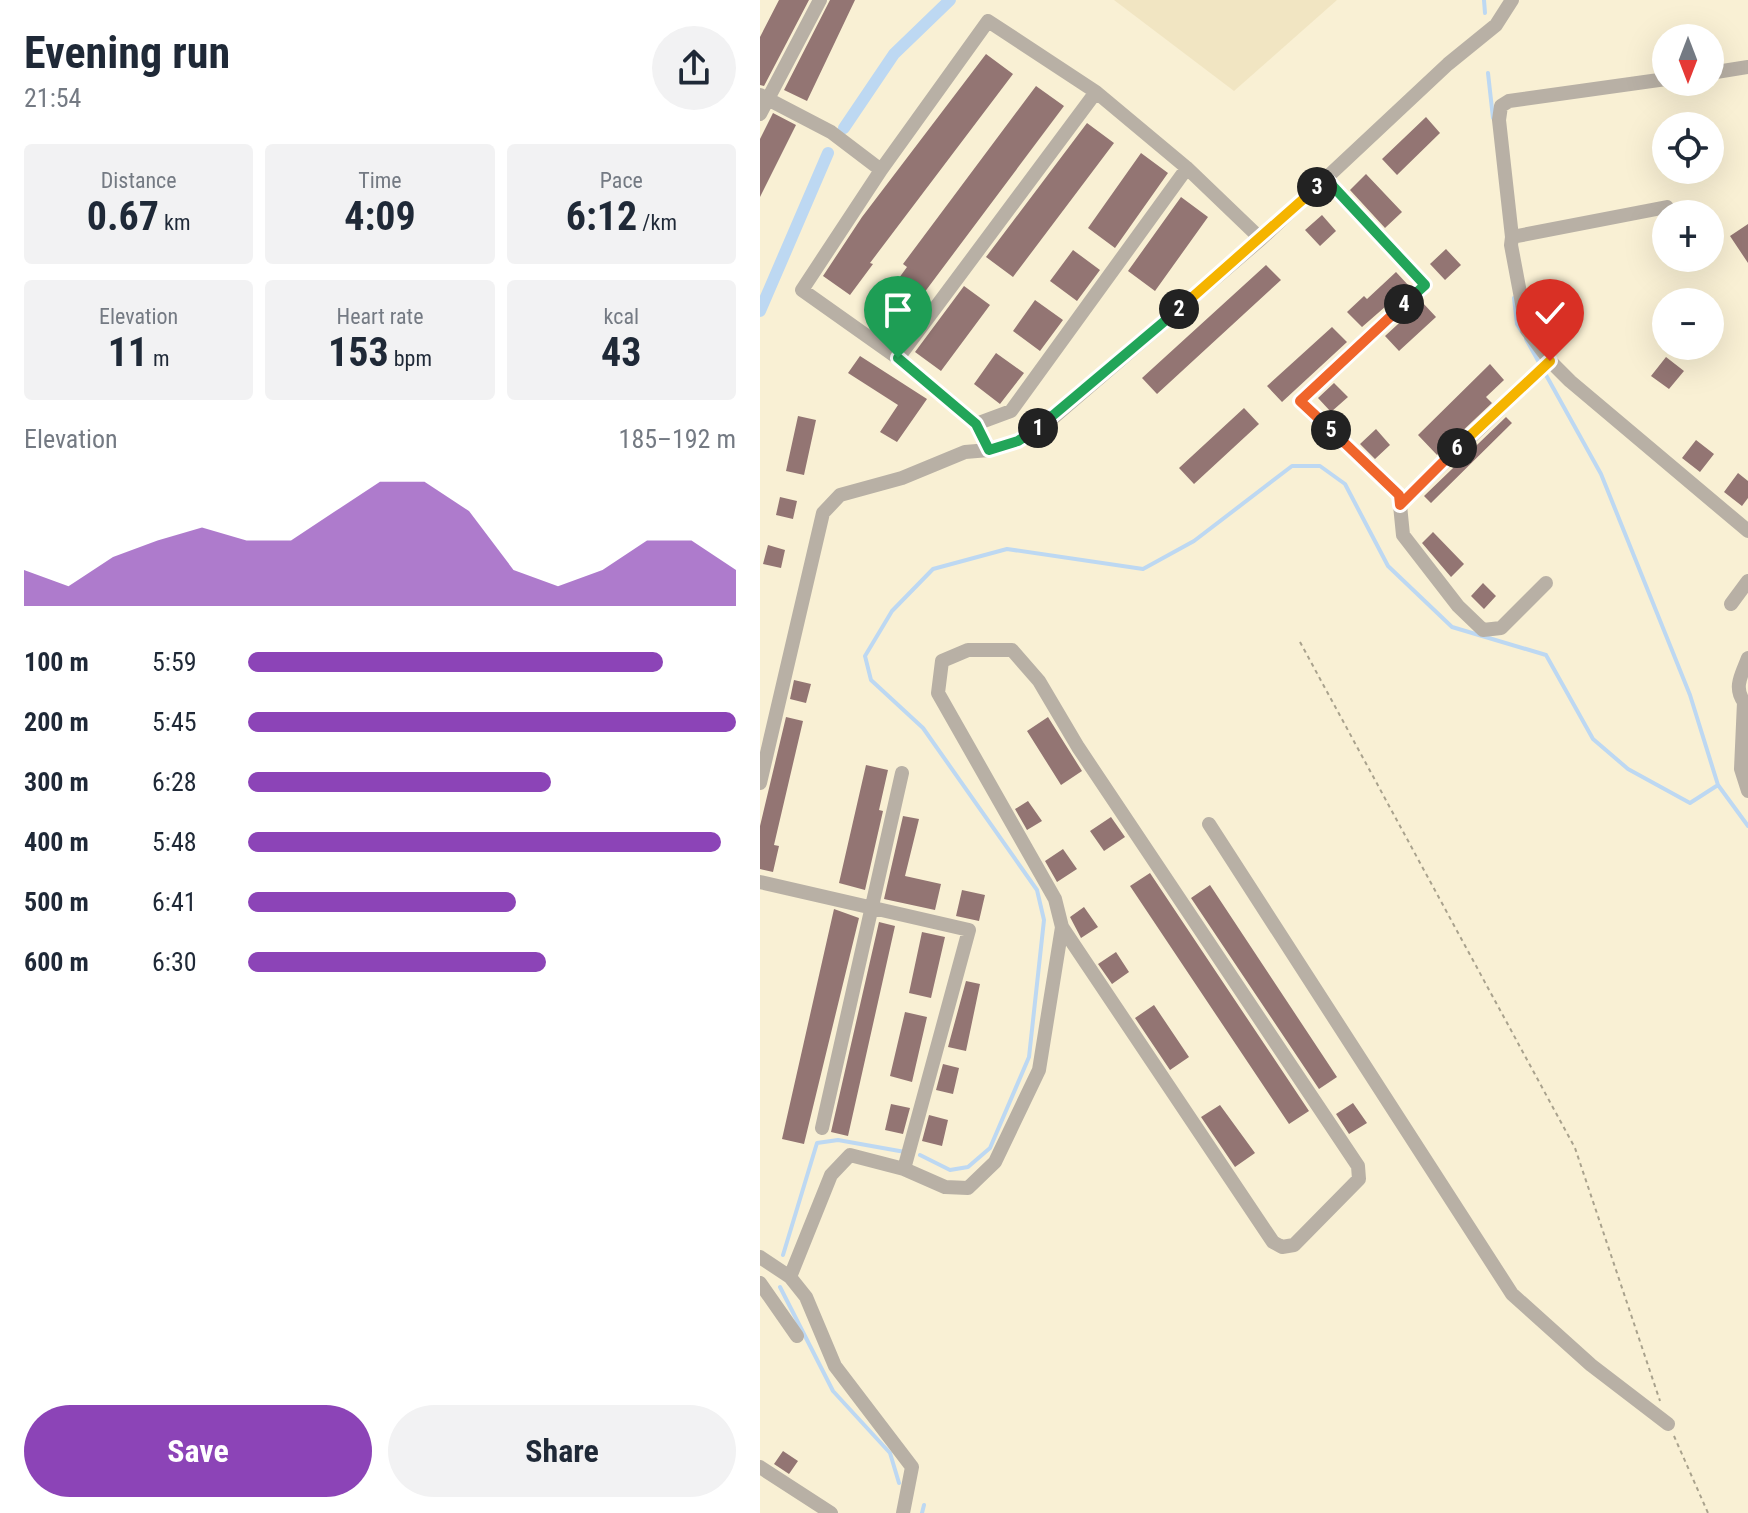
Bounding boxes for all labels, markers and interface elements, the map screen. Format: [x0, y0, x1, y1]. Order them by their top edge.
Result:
north arrow [1652, 24, 1724, 96]
map controls [1652, 24, 1724, 360]
button: share [652, 26, 736, 110]
text: Evening run [24, 27, 230, 79]
text: 21:54 [24, 83, 81, 113]
button: locate [1652, 112, 1724, 184]
pin: 3 [1297, 167, 1337, 207]
text: Distance [101, 168, 177, 193]
text: Time [358, 168, 402, 193]
text: Pace [600, 168, 643, 193]
text: 3 [1311, 174, 1323, 199]
text: 0.67 [87, 193, 159, 240]
text: 4:09 [344, 193, 416, 240]
text: 6:12 [566, 193, 637, 240]
button: + [1652, 200, 1724, 272]
text: km [159, 210, 191, 235]
text: /km [637, 210, 677, 235]
pin [864, 276, 932, 358]
pin [1516, 279, 1584, 361]
pin: 4 [1384, 284, 1424, 324]
icon: arrive [876, 288, 920, 332]
button: − [1652, 288, 1724, 360]
pin: 2 [1159, 289, 1199, 329]
text: 4 [1398, 291, 1410, 316]
icon: check [1528, 291, 1572, 335]
text: 2 [1173, 296, 1185, 321]
text: Elevation [99, 304, 178, 329]
text: Heart rate [337, 304, 423, 329]
text: kcal [604, 304, 639, 329]
text: 11 [108, 329, 148, 376]
text: 153 [328, 329, 389, 376]
text: 43 [601, 329, 642, 376]
text: m [148, 346, 170, 371]
text: bpm [389, 346, 432, 371]
pin: 1 [1018, 408, 1058, 448]
pin: 5 [1311, 410, 1351, 450]
text: 1 [1032, 415, 1044, 440]
text: 5 [1325, 417, 1337, 442]
text: Elevation [24, 424, 118, 454]
text: 185–192 m [619, 424, 736, 454]
pin: 6 [1437, 428, 1477, 468]
text: 6 [1451, 435, 1463, 460]
text: 100 m [24, 647, 89, 677]
text: 5:59 [152, 647, 197, 677]
text: 200 m [24, 707, 89, 737]
text: 5:45 [152, 707, 197, 737]
text: 300 m [24, 767, 89, 797]
text: 6:28 [152, 767, 197, 797]
text: 400 m [24, 827, 89, 857]
text: 5:48 [152, 827, 197, 857]
text: 500 m [24, 887, 89, 917]
text: 6:41 [152, 887, 197, 917]
text: 600 m [24, 947, 89, 977]
text: 6:30 [152, 947, 197, 977]
button: Save [24, 1405, 372, 1497]
button: Share [388, 1405, 736, 1497]

